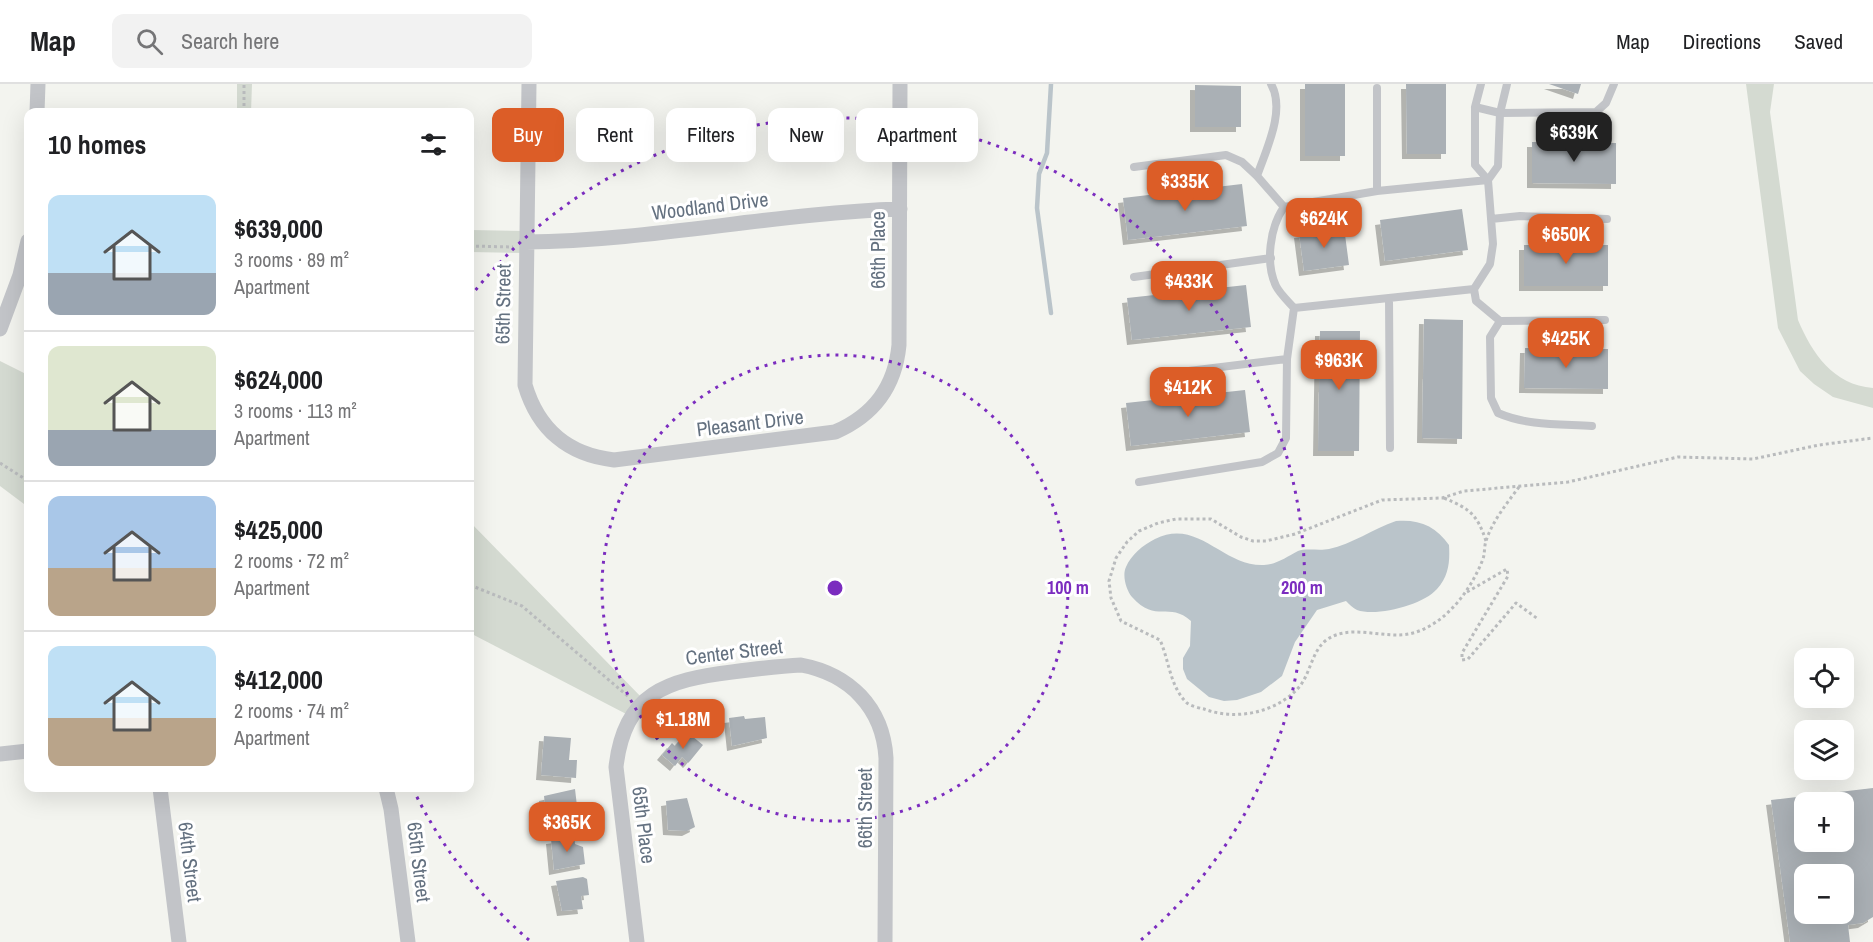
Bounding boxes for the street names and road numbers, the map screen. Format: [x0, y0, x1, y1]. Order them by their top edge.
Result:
street label: Woodland Drive [650, 185, 770, 226]
street label: 66th Place [864, 211, 891, 289]
street label: 65th Street [488, 263, 517, 344]
street label: Pleasant Drive [695, 403, 805, 442]
street label: Center Street [684, 632, 784, 671]
street label: 66th Street [851, 767, 878, 848]
street label: 65th Place [626, 785, 663, 865]
street label: 64th Street [172, 820, 209, 904]
street label: 65th Street [401, 820, 438, 904]

